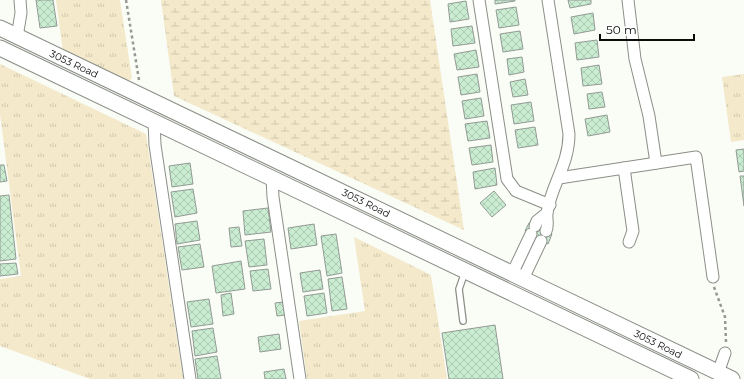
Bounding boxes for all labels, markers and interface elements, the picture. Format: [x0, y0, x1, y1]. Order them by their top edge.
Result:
scale bar [600, 16, 694, 42]
text: 50 m [606, 22, 637, 37]
street label: 3053 Road [48, 47, 100, 81]
street label: 3053 Road [340, 186, 392, 220]
street label: 3053 Road [632, 327, 684, 361]

